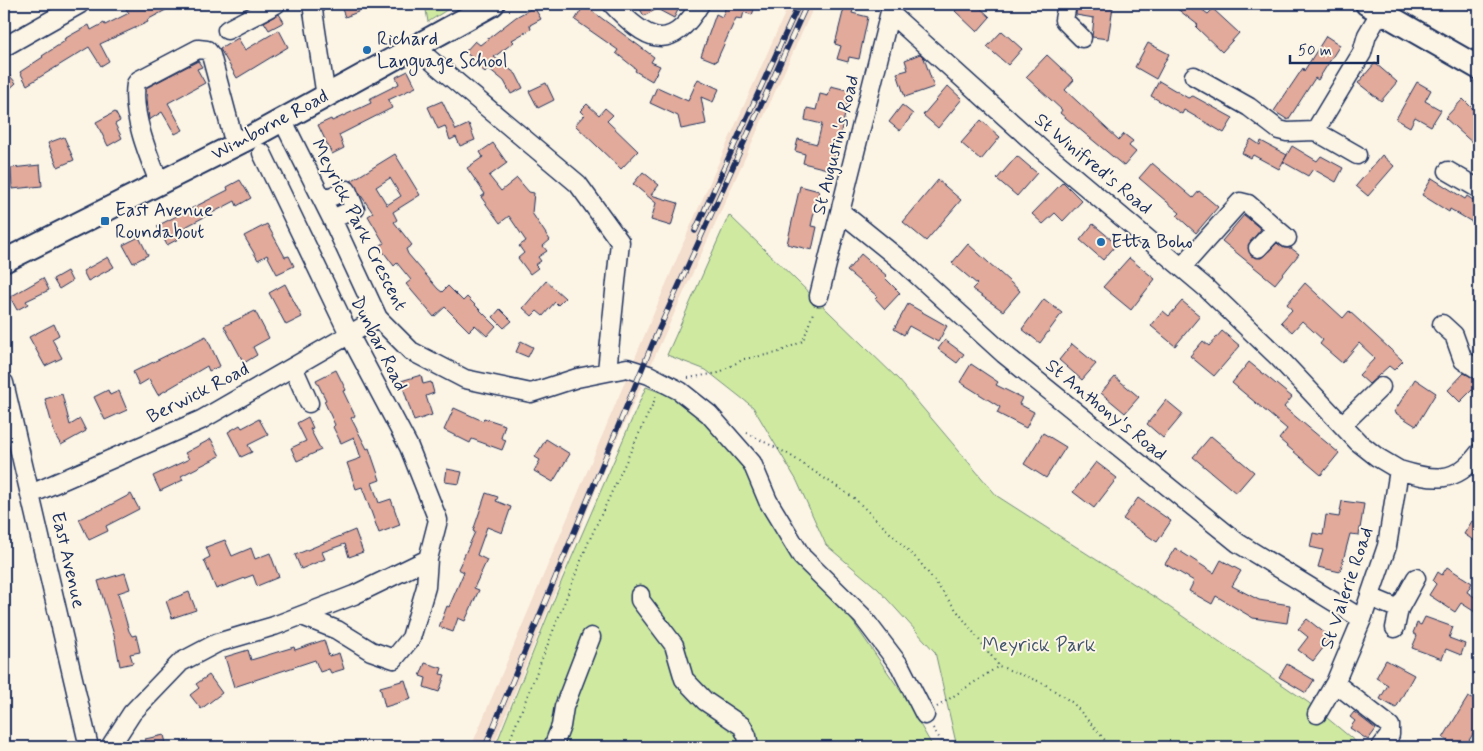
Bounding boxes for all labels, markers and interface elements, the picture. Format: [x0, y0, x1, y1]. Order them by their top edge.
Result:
place label: Richard Language School [377, 27, 508, 76]
scale bar [1290, 32, 1378, 64]
text: 50 m [1298, 41, 1332, 61]
marker: Richard Language School [361, 44, 373, 56]
street label: St Augustin's Road [807, 73, 866, 218]
street label: Wimborne Road [207, 84, 333, 166]
street label: St Winifred's Road [1029, 107, 1157, 221]
street label: Meyrick Park Crescent [305, 135, 413, 315]
place label: East Avenue Roundabout [115, 198, 213, 245]
marker: East Avenue Roundabout [99, 215, 111, 227]
place label: Etta Boho [1111, 230, 1193, 255]
marker: Etta Boho [1095, 236, 1107, 248]
street label: Dunbar Road [344, 292, 414, 396]
street label: St Anthony's Road [1040, 353, 1172, 467]
street label: Berwick Road [143, 357, 253, 429]
street label: East Avenue [45, 509, 91, 611]
street label: St Valerie Road [1314, 524, 1380, 652]
park label: Meyrick Park [982, 633, 1096, 658]

